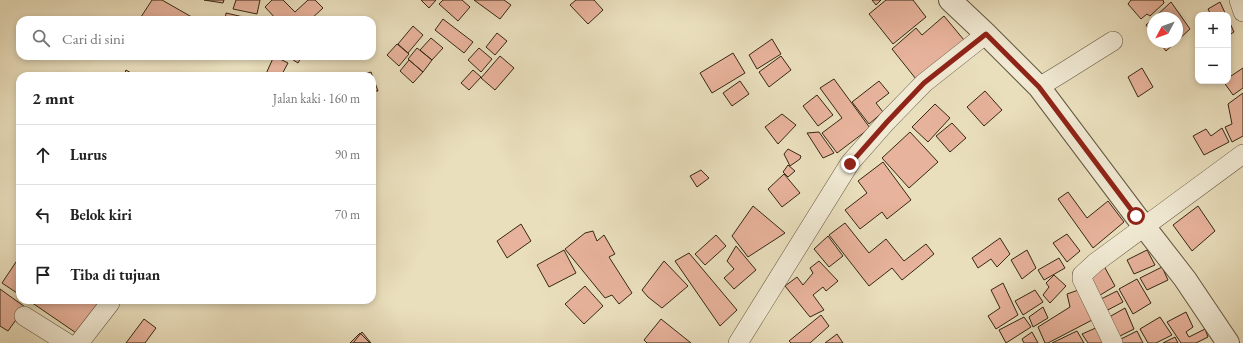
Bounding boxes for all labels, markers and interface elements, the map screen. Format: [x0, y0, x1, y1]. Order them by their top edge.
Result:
north arrow [1147, 12, 1183, 48]
map controls [1195, 12, 1231, 84]
button: + [1195, 12, 1231, 48]
search box [16, 16, 376, 60]
icon: search [30, 27, 52, 49]
text: Cari di sini [62, 29, 125, 48]
button: − [1195, 48, 1231, 84]
text: 2 mnt [32, 87, 74, 109]
text: Jalan kaki · 160 m [273, 90, 360, 107]
icon: ahead [32, 144, 54, 166]
text: Lurus [70, 145, 107, 164]
text: 90 m [335, 146, 360, 163]
route end [841, 155, 859, 173]
icon: left [32, 204, 54, 226]
text: Belok kiri [70, 205, 132, 224]
text: 70 m [335, 206, 360, 223]
route start [1127, 207, 1145, 225]
icon: arrive [32, 264, 54, 286]
text: Tiba di tujuan [70, 265, 160, 284]

